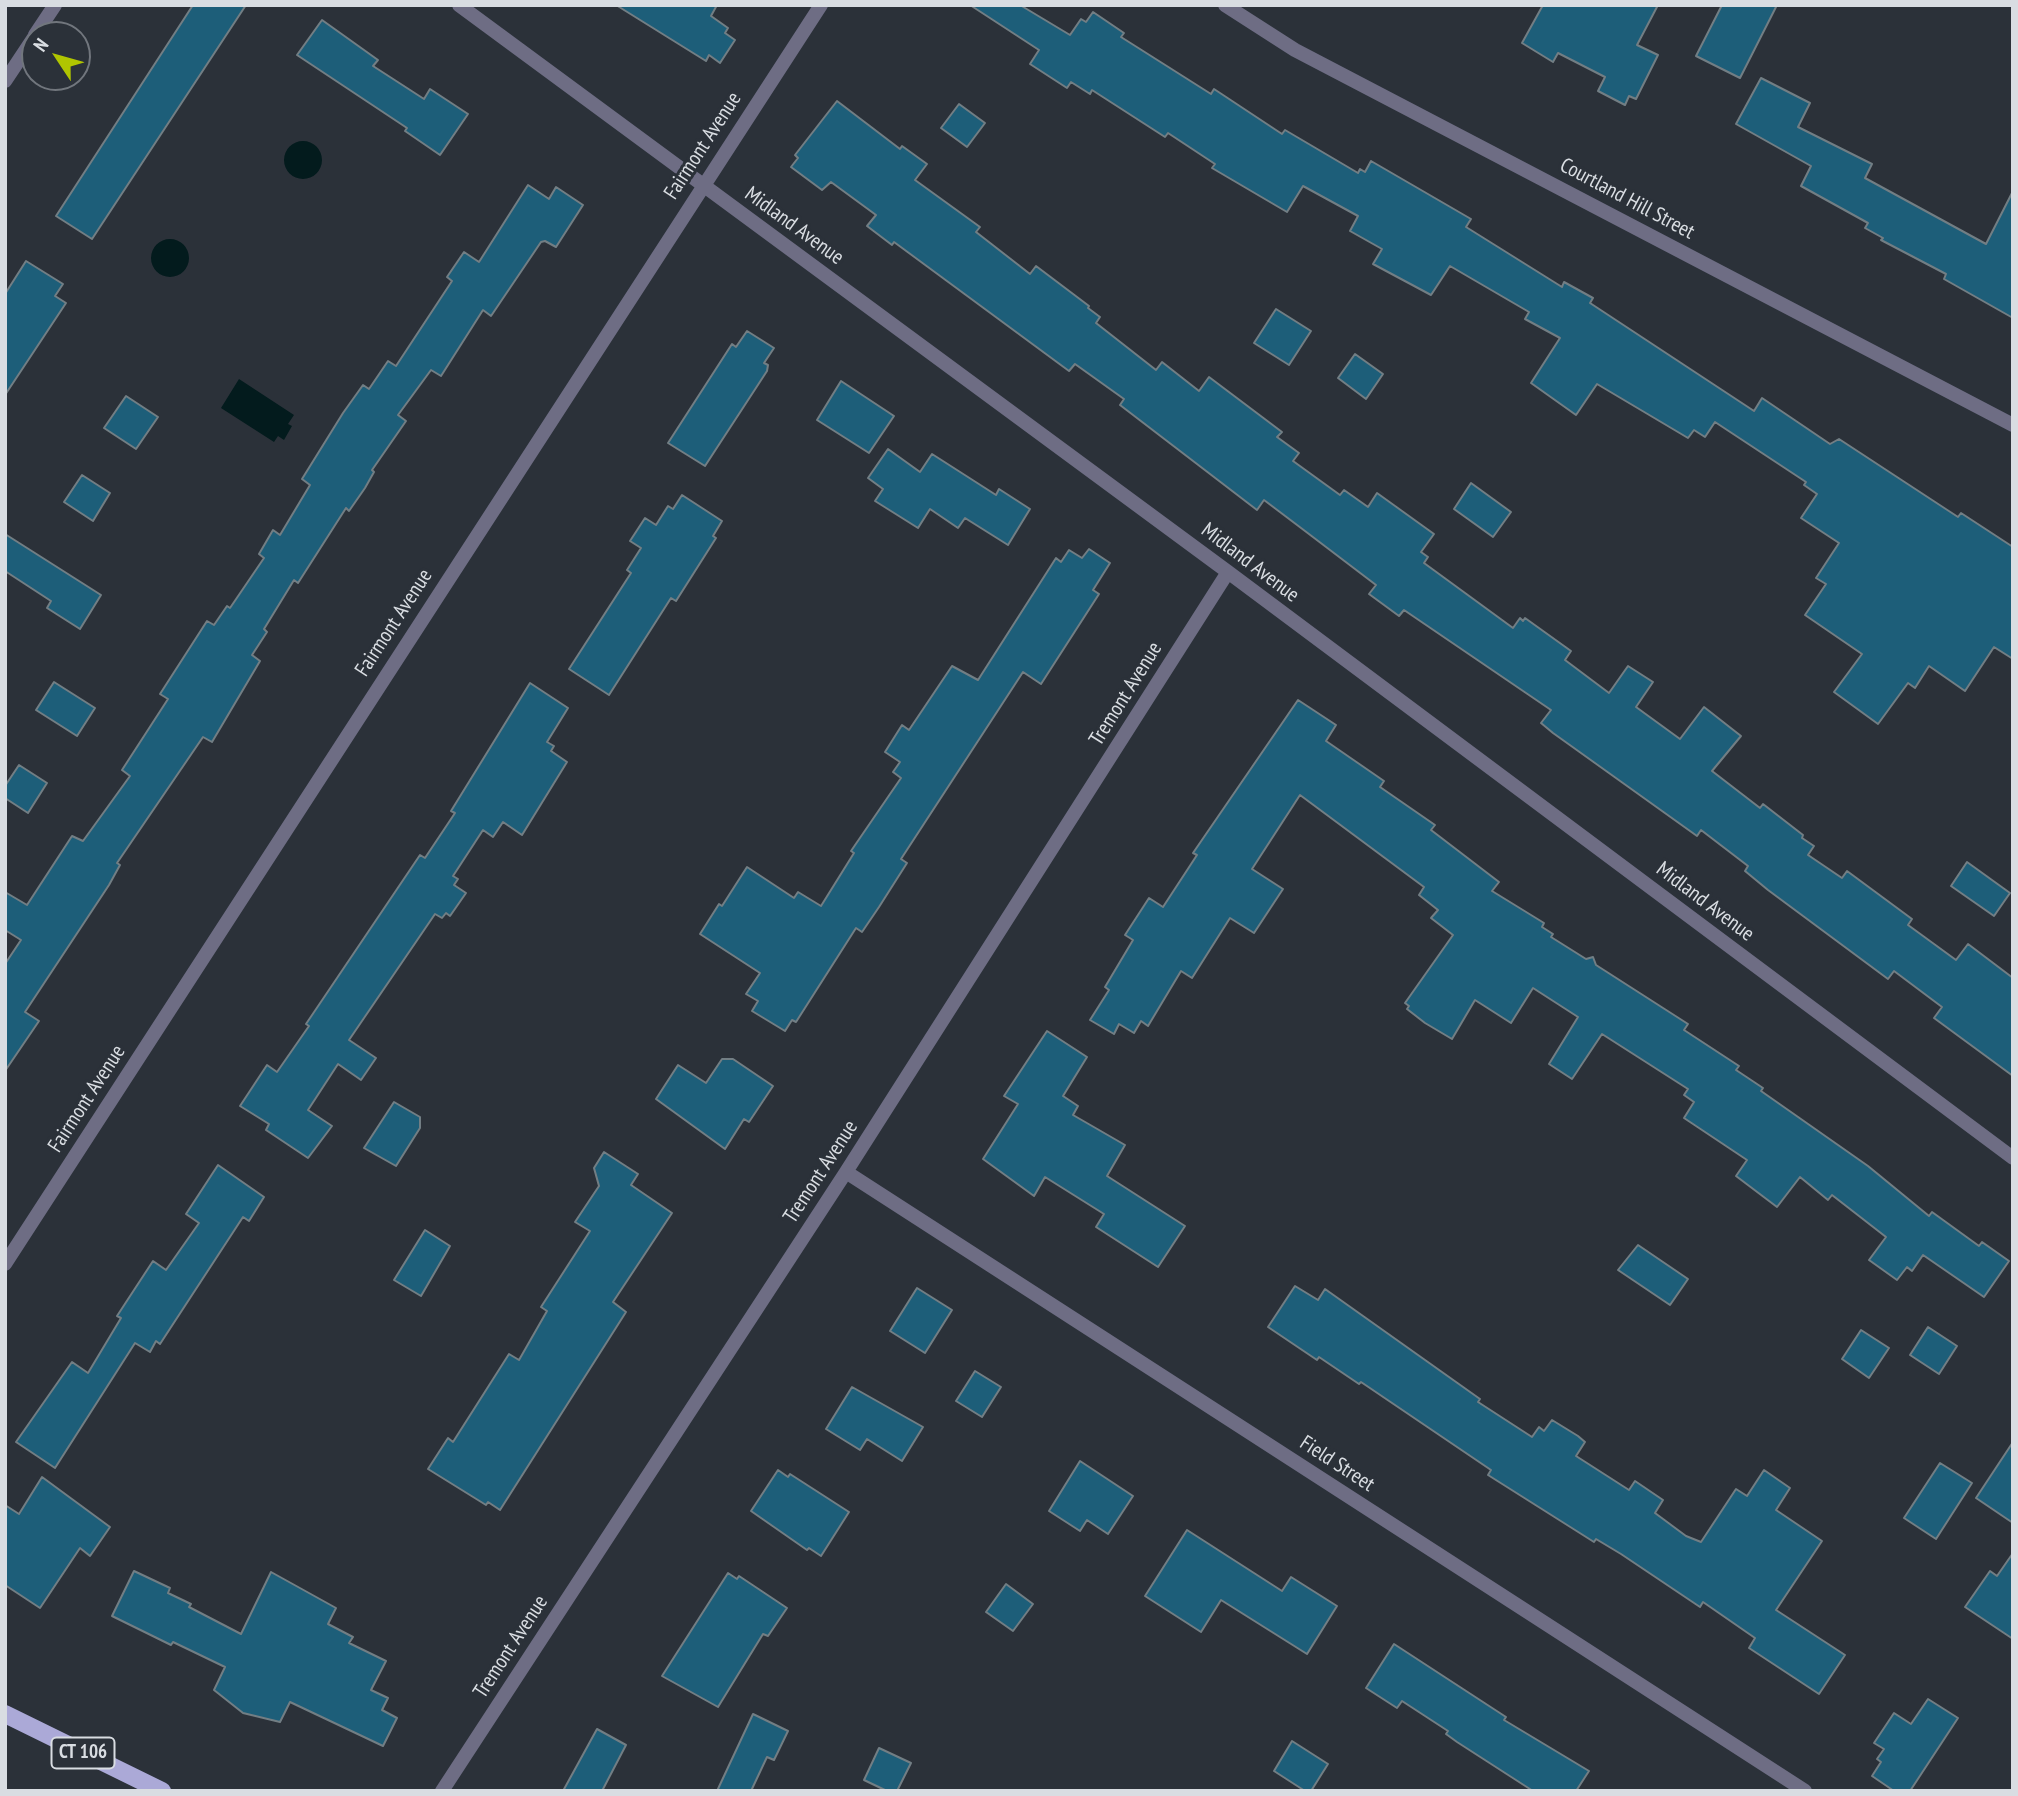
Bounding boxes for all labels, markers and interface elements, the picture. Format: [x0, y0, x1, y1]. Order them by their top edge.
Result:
north arrow [21, 21, 91, 91]
text: N [28, 34, 53, 56]
street label: Fairmont Avenue [659, 88, 747, 204]
street label: Courtland Hill Street [1555, 153, 1699, 245]
street label: Midland Avenue [740, 182, 848, 270]
street label: Midland Avenue [1196, 518, 1304, 608]
street label: Fairmont Avenue [350, 565, 438, 681]
street label: Tremont Avenue [1084, 638, 1168, 750]
street label: Midland Avenue [1651, 857, 1759, 947]
street label: Fairmont Avenue [43, 1041, 131, 1157]
street label: Tremont Avenue [778, 1116, 864, 1228]
street label: Field Street [1295, 1431, 1379, 1497]
street label: Tremont Avenue [468, 1591, 554, 1703]
road number: CT 106 [52, 1737, 114, 1768]

